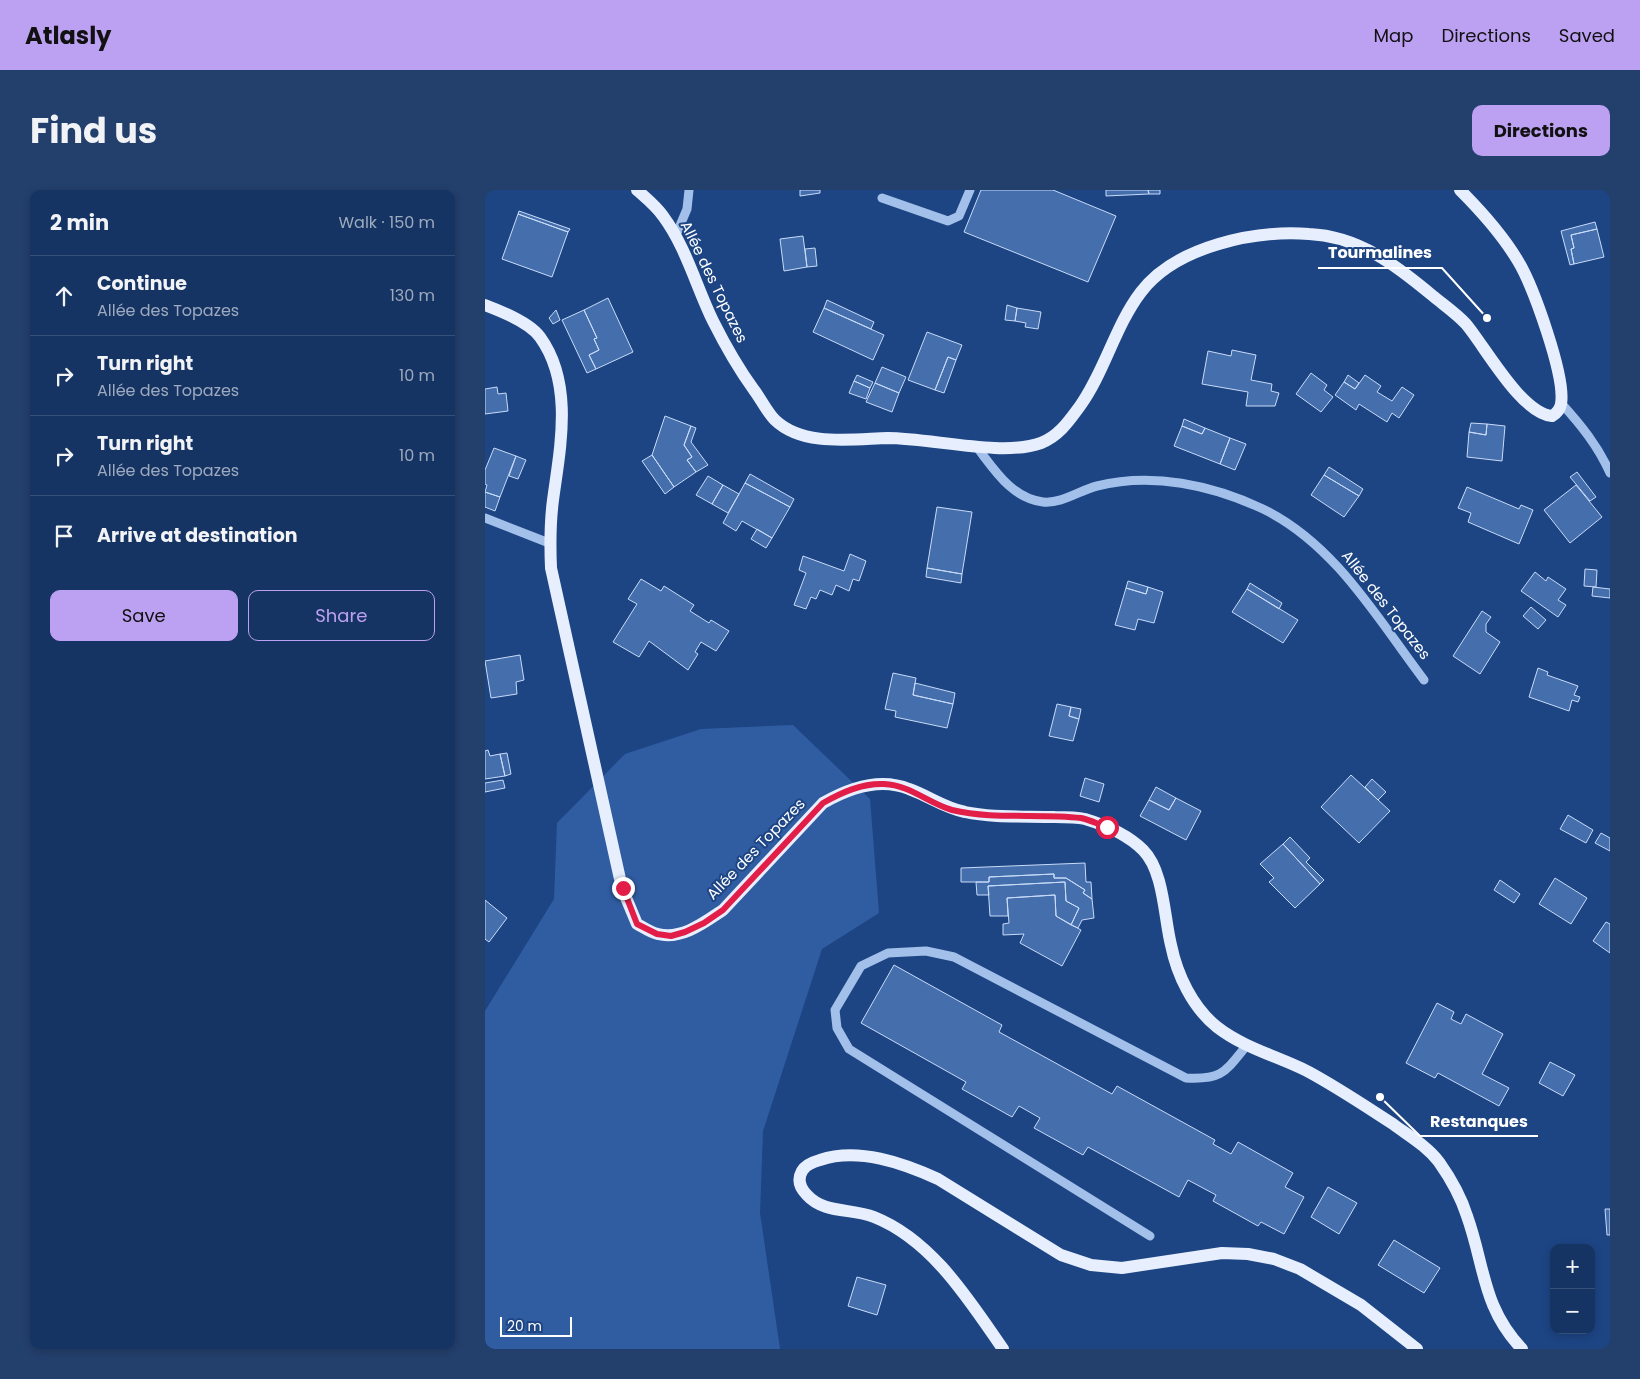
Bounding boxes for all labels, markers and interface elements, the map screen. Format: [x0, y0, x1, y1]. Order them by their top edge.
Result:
text: Atlasly [25, 19, 111, 52]
text: Map [1374, 23, 1413, 48]
text: Directions [1441, 23, 1531, 48]
text: Saved [1559, 23, 1615, 48]
button: Directions [1472, 105, 1610, 156]
text: Find us [30, 106, 157, 155]
text: 2 min [50, 208, 109, 237]
text: Walk · 150 m [338, 211, 435, 234]
street label: Allée des Topazes [676, 217, 753, 346]
callout: Tourmalines [1318, 237, 1442, 268]
text: Tourmalines [1328, 241, 1432, 264]
text: Continue [97, 270, 187, 297]
icon: ahead [50, 282, 78, 310]
text: 130 m [390, 284, 435, 307]
text: Allée des Topazes [97, 299, 239, 322]
text: Turn right [97, 350, 193, 377]
icon: right [50, 362, 78, 390]
text: 10 m [399, 364, 435, 387]
text: Allée des Topazes [97, 379, 239, 402]
text: Turn right [97, 430, 193, 457]
icon: right [50, 442, 78, 470]
text: 10 m [399, 444, 435, 467]
text: Allée des Topazes [97, 459, 239, 482]
icon: arrive [50, 522, 78, 550]
text: Arrive at destination [97, 522, 298, 549]
street label: Allée des Topazes [1337, 546, 1436, 664]
button: Save [50, 590, 238, 641]
button: Share [248, 590, 435, 641]
street label: Allée des Topazes [702, 793, 810, 904]
route start [1096, 816, 1119, 839]
route end [612, 877, 635, 900]
callout: Restanques [1420, 1105, 1538, 1136]
text: Restanques [1430, 1110, 1528, 1133]
map controls [1550, 1244, 1595, 1334]
button: + [1550, 1244, 1595, 1289]
button: − [1550, 1289, 1595, 1334]
scale bar [500, 1314, 573, 1337]
text: 20 m [507, 1316, 542, 1336]

